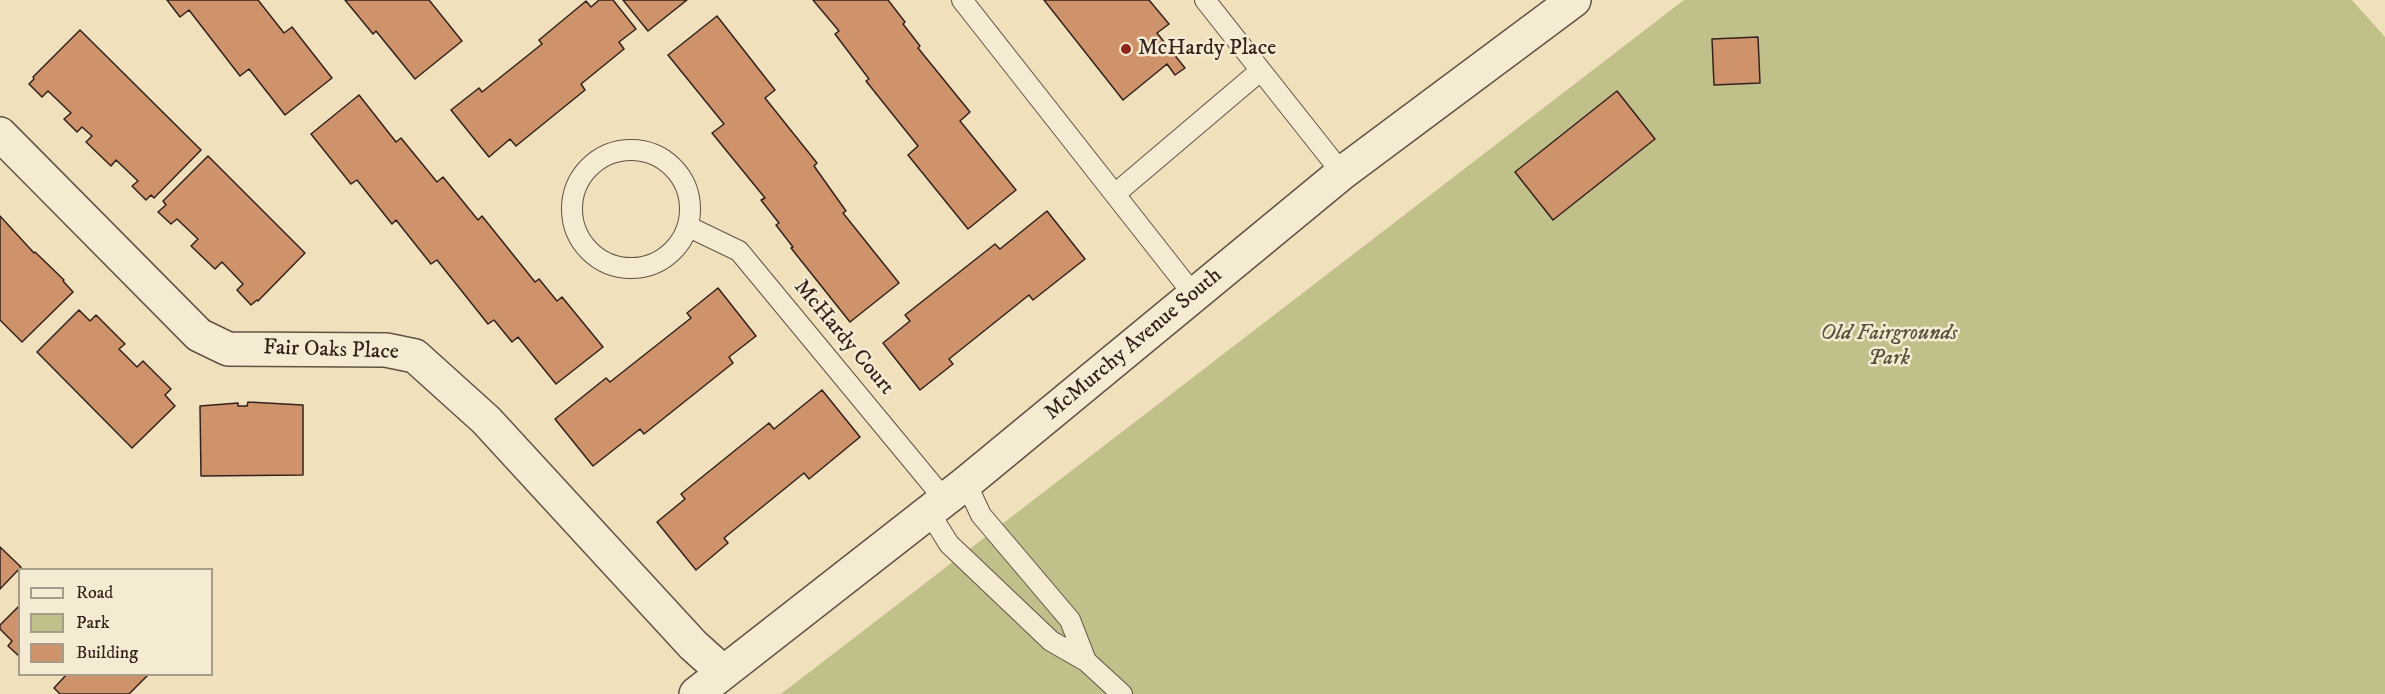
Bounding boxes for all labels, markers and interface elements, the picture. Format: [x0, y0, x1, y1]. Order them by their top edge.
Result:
place label: McHardy Place [1138, 36, 1276, 62]
marker: McHardy Place [1119, 42, 1133, 56]
street label: McMurchy Avenue South [1040, 263, 1228, 427]
street label: McHardy Court [787, 275, 899, 401]
park label: Old Fairgrounds Park [1820, 321, 1958, 372]
street label: Fair Oaks Place [263, 335, 399, 367]
legend [18, 568, 213, 676]
text: Road [76, 582, 113, 604]
text: Park [76, 612, 110, 634]
text: Building [76, 642, 138, 664]

